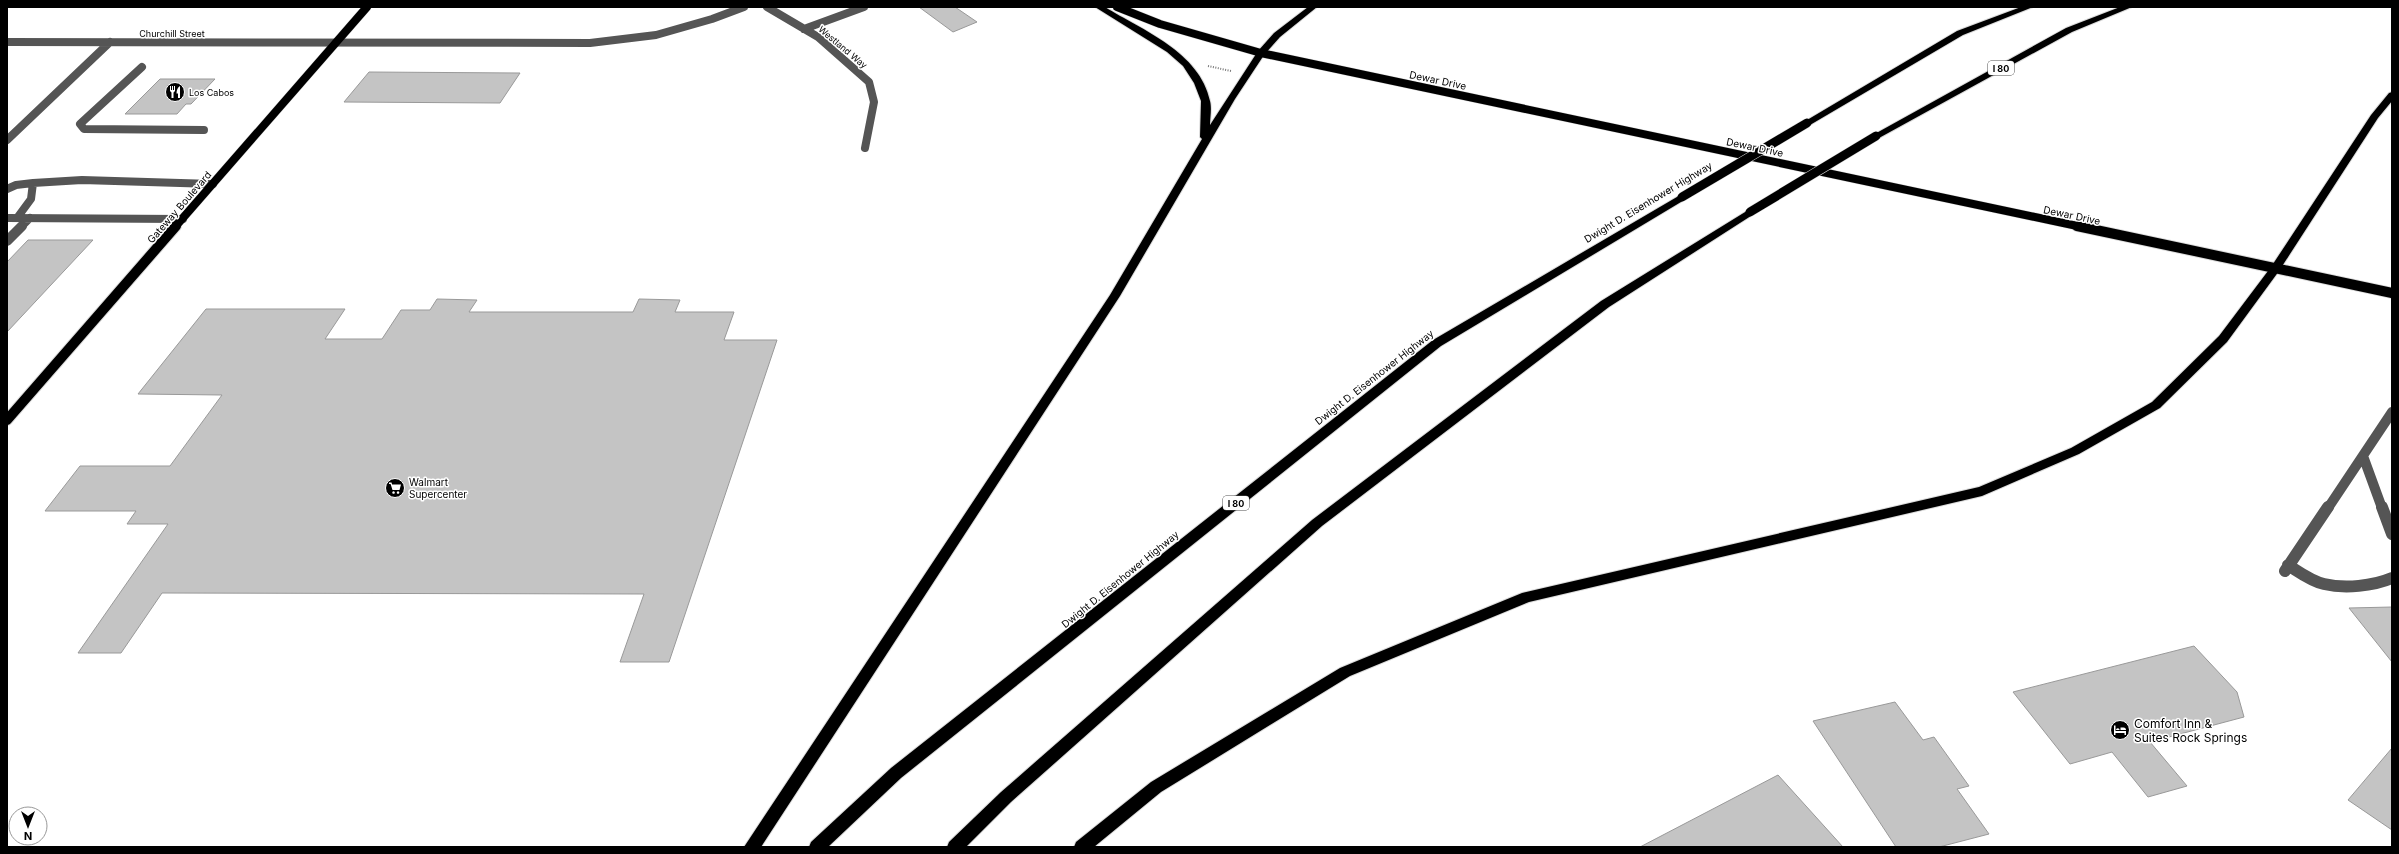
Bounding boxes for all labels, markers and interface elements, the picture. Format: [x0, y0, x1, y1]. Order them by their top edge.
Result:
street label: Westland Way [816, 23, 870, 71]
street label: Churchill Street [139, 28, 205, 39]
road number: I 80 [1988, 61, 2014, 75]
street label: Dewar Drive [1408, 68, 1468, 92]
restaurant icon: Los Cabos [164, 81, 186, 103]
place label: Los Cabos [189, 87, 234, 98]
street label: Dewar Drive [1725, 135, 1785, 159]
street label: Dwight D. Eisenhower Highway [1582, 159, 1714, 245]
street label: Gateway Boulevard [144, 169, 214, 245]
street label: Dewar Drive [2042, 203, 2102, 227]
street label: Dwight D. Eisenhower Highway [1312, 327, 1436, 427]
place label: Walmart Supercenter [409, 476, 467, 500]
supermarket icon: Walmart Supercenter [384, 477, 406, 499]
road number: I 80 [1223, 496, 1249, 510]
street label: Dwight D. Eisenhower Highway [1059, 528, 1181, 630]
place label: Comfort Inn & Suites Rock Springs [2134, 716, 2247, 745]
hotel icon: Comfort Inn & Suites Rock Springs [2109, 719, 2131, 741]
north arrow [8, 806, 48, 846]
text: N [24, 829, 32, 843]

